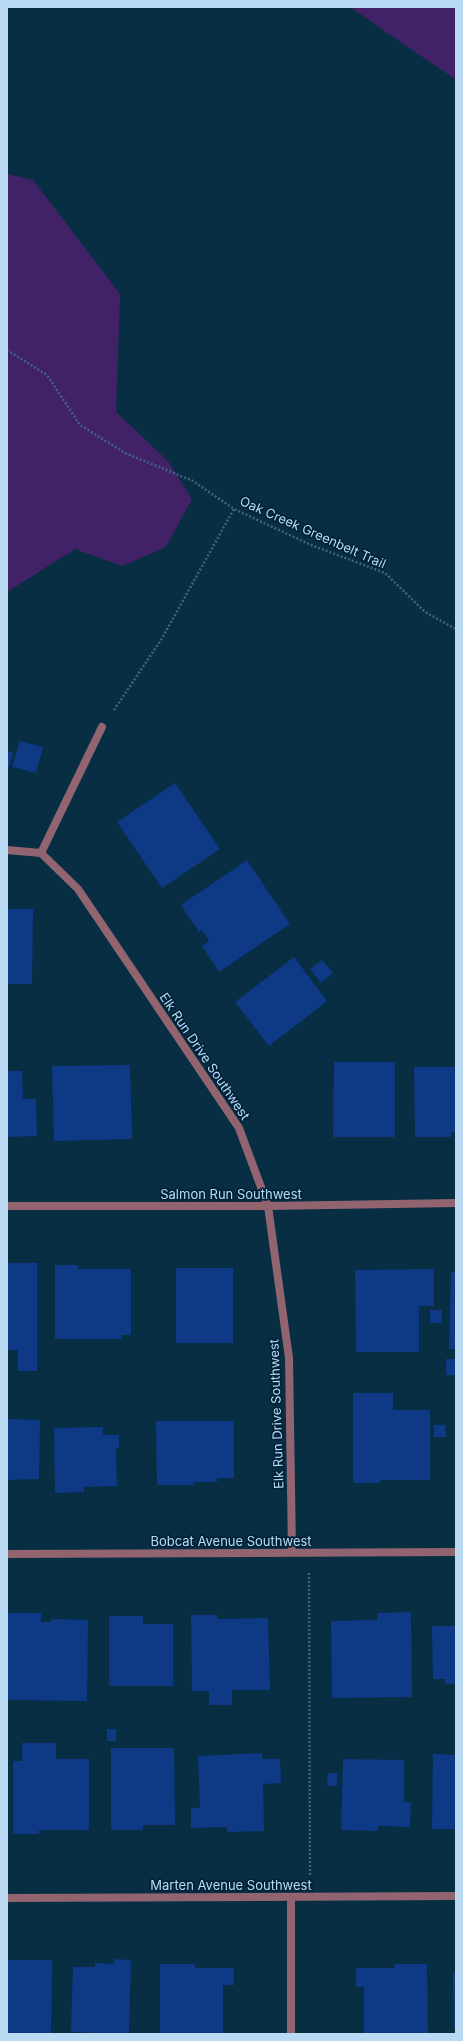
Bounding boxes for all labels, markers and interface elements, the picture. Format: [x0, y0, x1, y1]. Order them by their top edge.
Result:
street label: Oak Creek Greenbelt Trail [237, 492, 389, 572]
street label: Elk Run Drive Southwest [156, 989, 254, 1123]
street label: Salmon Run Southwest [160, 1186, 302, 1202]
street label: Elk Run Drive Southwest [265, 1339, 287, 1489]
street label: Bobcat Avenue Southwest [150, 1533, 312, 1549]
street label: Marten Avenue Southwest [150, 1877, 312, 1893]

